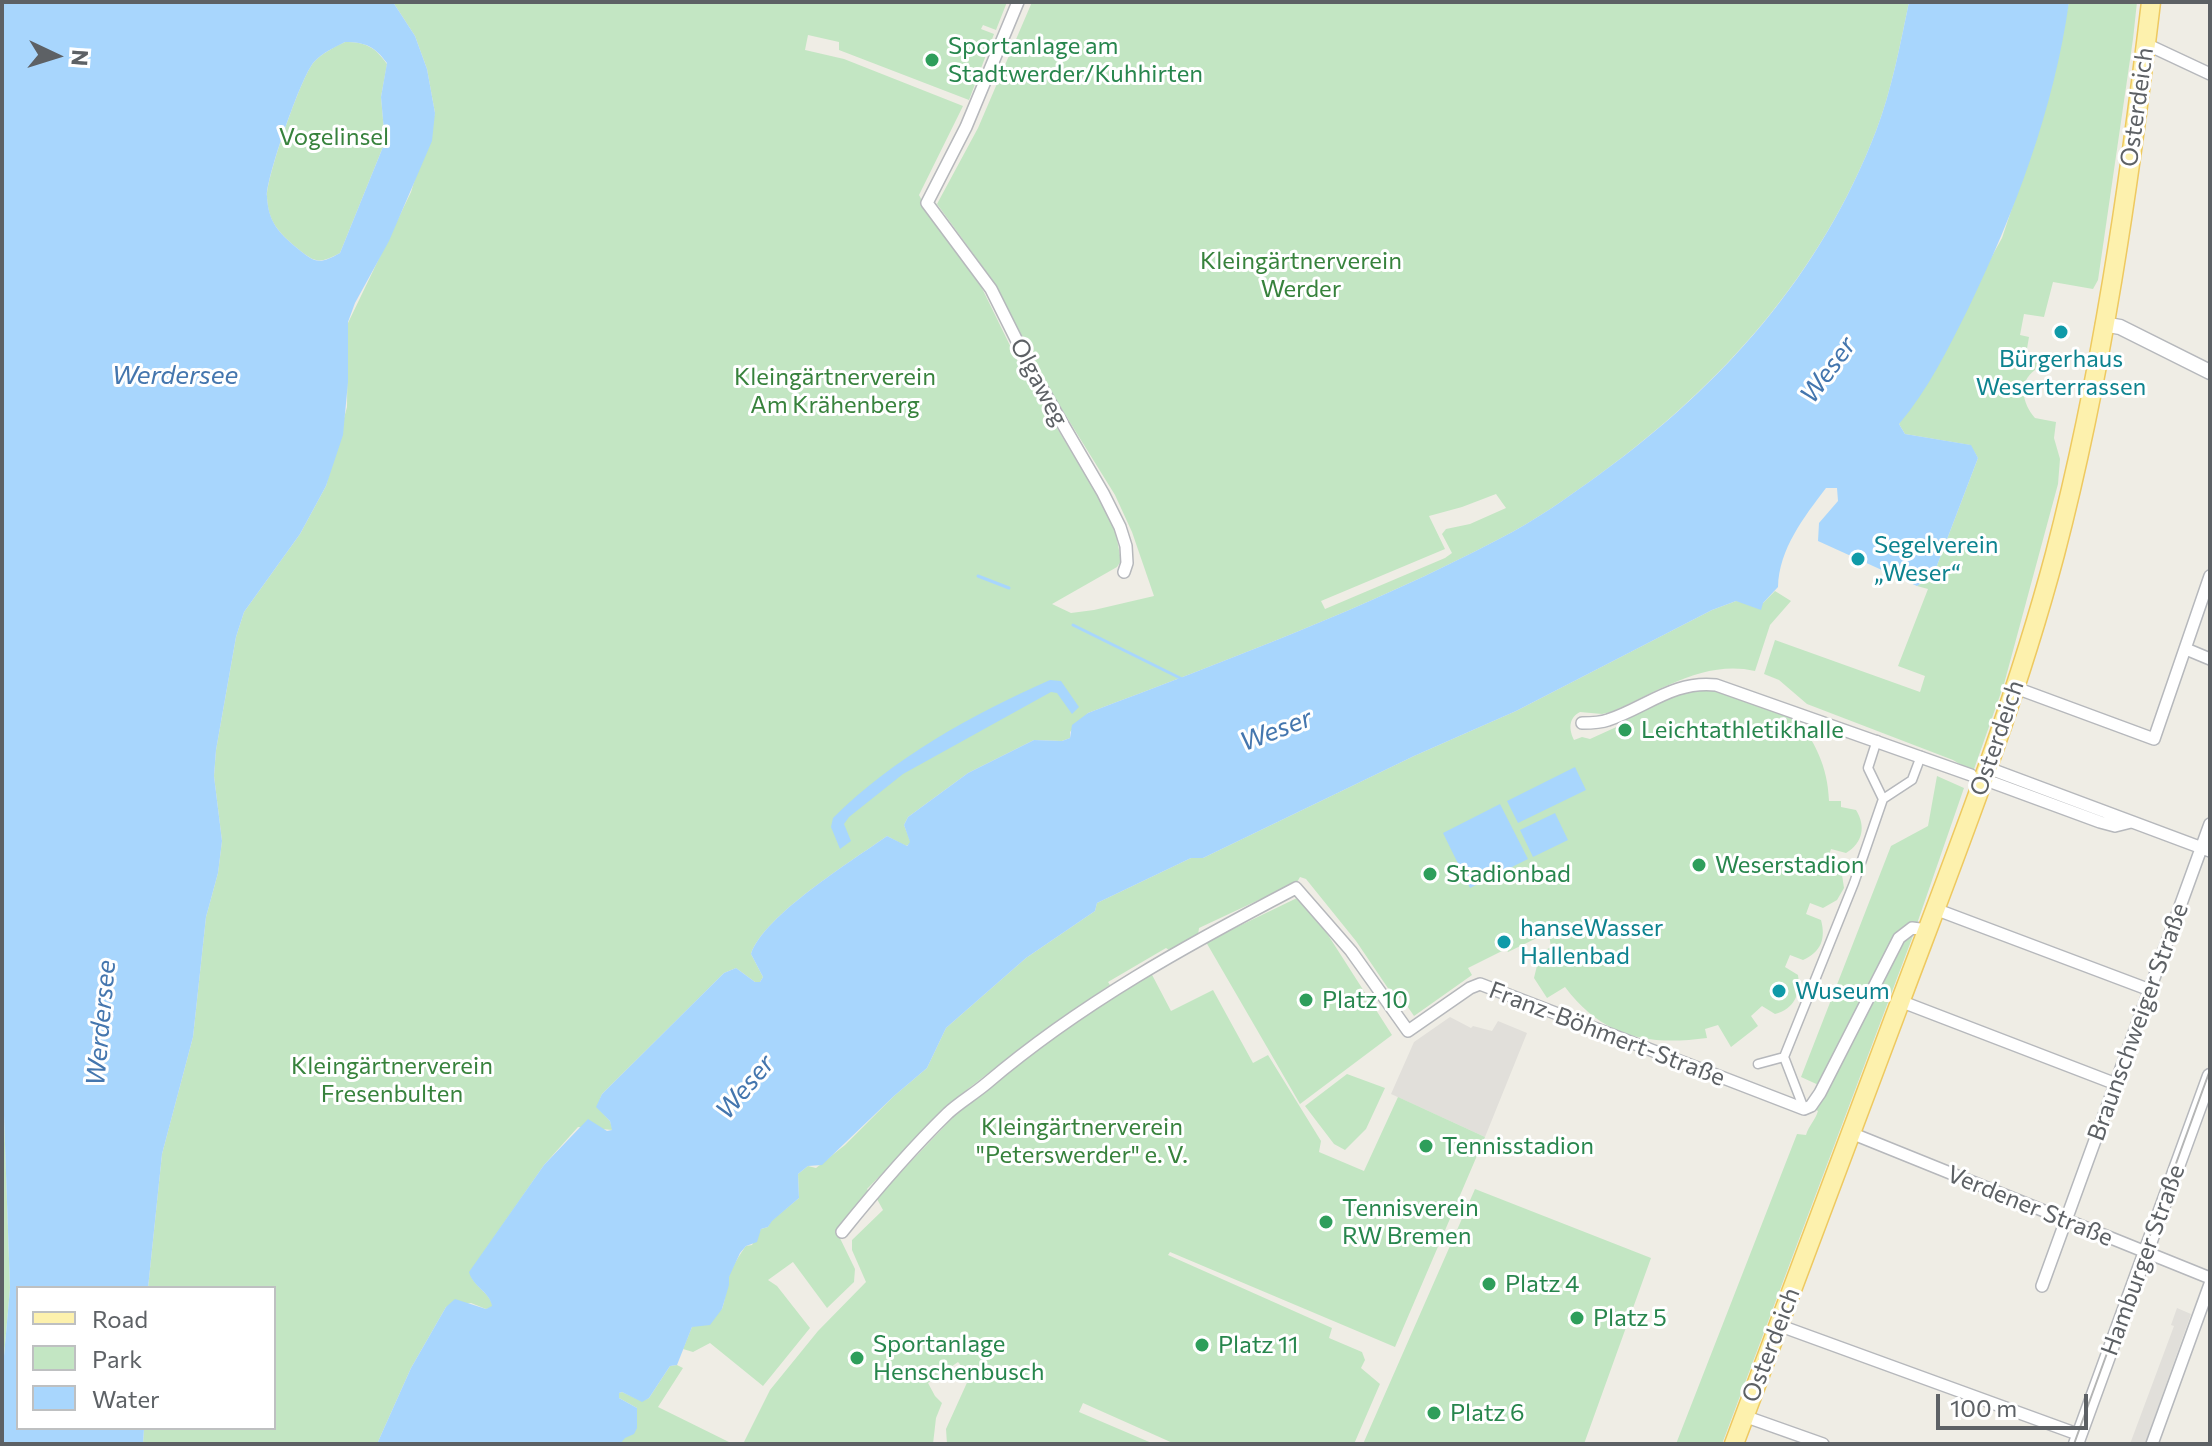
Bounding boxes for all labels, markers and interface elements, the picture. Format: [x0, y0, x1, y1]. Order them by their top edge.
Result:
north arrow [16, 16, 96, 96]
place label: Sportanlage am Stadtwerder/Kuhhirten [948, 32, 1203, 88]
street label: Osterdeich [2114, 45, 2160, 169]
text: N [66, 49, 94, 67]
marker: Sportanlage am Stadtwerder/Kuhhirten [923, 51, 941, 69]
park label: Vogelinsel [279, 123, 389, 151]
park label: Kleingärtnerverein Werder [1200, 247, 1402, 303]
marker: Bürgerhaus Weserterrassen [2052, 323, 2070, 341]
water label: Weser [1793, 331, 1863, 409]
street label: Olgaweg [1004, 333, 1074, 431]
place label: Bürgerhaus Weserterrassen [1976, 345, 2146, 401]
water label: Werdersee [112, 359, 238, 391]
park label: Kleingärtnerverein Am Krähenberg [734, 363, 936, 419]
place label: Segelverein „Weser“ [1874, 531, 1999, 587]
marker: Segelverein „Weser“ [1849, 550, 1867, 568]
street label: Osterdeich [1964, 676, 2030, 800]
water label: Weser [1236, 702, 1316, 758]
place label: Leichtathletikhalle [1641, 716, 1844, 744]
marker: Leichtathletikhalle [1616, 721, 1634, 739]
place label: Weserstadion [1715, 851, 1865, 879]
marker: Weserstadion [1690, 856, 1708, 874]
place label: Stadionbad [1446, 860, 1571, 888]
marker: Stadionbad [1421, 865, 1439, 883]
street label: Braunschweiger Straße [2082, 899, 2194, 1145]
place label: hanseWasser Hallenbad [1520, 914, 1663, 970]
marker: hanseWasser Hallenbad [1495, 933, 1513, 951]
water label: Werdersee [80, 959, 122, 1087]
street label: Franz-Böhmert-Straße [1485, 976, 1729, 1092]
place label: Wuseum [1795, 977, 1890, 1005]
marker: Wuseum [1770, 982, 1788, 1000]
place label: Platz 10 [1322, 986, 1408, 1014]
marker: Platz 10 [1297, 991, 1315, 1009]
water label: Weser [709, 1048, 781, 1126]
park label: Kleingärtnerverein Fresenbulten [291, 1052, 493, 1108]
park label: Kleingärtnerverein "Peterswerder" e. V. [976, 1113, 1188, 1169]
place label: Tennisstadion [1442, 1132, 1594, 1160]
marker: Tennisstadion [1417, 1137, 1435, 1155]
street label: Verdener Straße [1943, 1160, 2117, 1252]
street label: Hamburger Straße [2095, 1161, 2191, 1359]
place label: Tennisverein RW Bremen [1342, 1194, 1479, 1250]
marker: Tennisverein RW Bremen [1317, 1213, 1335, 1231]
place label: Platz 4 [1505, 1270, 1579, 1298]
marker: Platz 4 [1480, 1275, 1498, 1293]
street label: Osterdeich [1736, 1284, 1806, 1406]
legend [16, 1286, 276, 1430]
text: Road [92, 1304, 148, 1333]
place label: Platz 5 [1593, 1304, 1667, 1332]
marker: Platz 5 [1568, 1309, 1586, 1327]
place label: Sportanlage Henschenbusch [873, 1330, 1044, 1386]
place label: Platz 11 [1218, 1331, 1299, 1359]
marker: Platz 11 [1193, 1336, 1211, 1354]
text: Park [92, 1344, 142, 1373]
marker: Sportanlage Henschenbusch [848, 1349, 866, 1367]
scale bar [1940, 1378, 2092, 1428]
text: Water [92, 1384, 160, 1413]
text: 100 m [1950, 1393, 2017, 1422]
place label: Platz 6 [1450, 1399, 1525, 1427]
marker: Platz 6 [1425, 1404, 1443, 1422]

